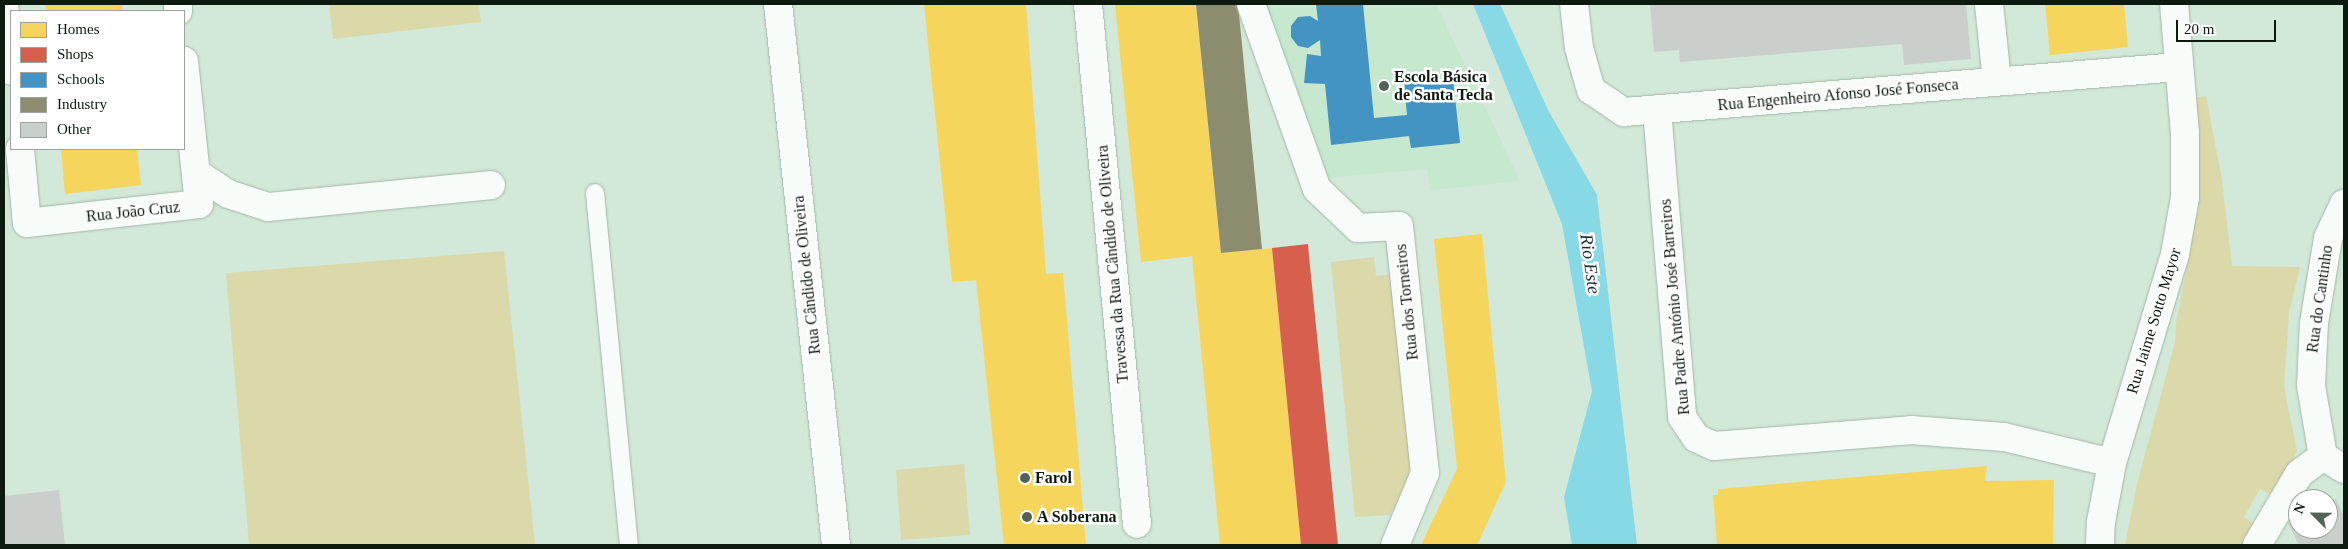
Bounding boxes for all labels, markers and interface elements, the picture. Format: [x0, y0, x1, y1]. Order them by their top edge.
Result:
legend [10, 10, 185, 150]
scale bar [2178, 10, 2278, 42]
text: Homes [57, 21, 100, 37]
text: 20 m [2184, 21, 2214, 37]
text: Shops [57, 46, 94, 62]
place label: Escola Básica de Santa Tecla [1394, 67, 1493, 105]
text: Schools [57, 71, 105, 87]
street label: Rua Engenheiro Afonso José Fonseca [1716, 75, 1960, 115]
marker: Escola Básica de Santa Tecla [1378, 80, 1390, 92]
text: Industry [57, 96, 107, 112]
text: Other [57, 121, 91, 137]
street label: Travessa da Rua Cândido de Oliveira [1093, 144, 1133, 384]
street label: Rua Cândido de Oliveira [789, 195, 825, 355]
street label: Rua João Cruz [85, 198, 181, 226]
street label: Rua Padre António José Barreiros [1656, 198, 1694, 416]
water label: Rio Este [1575, 233, 1605, 295]
street label: Rua dos Torneiros [1391, 243, 1423, 361]
street label: Rua do Cantinho [2303, 244, 2337, 354]
street label: Rua Jaime Sotto Mayor [2123, 246, 2185, 396]
place label: Farol [1035, 468, 1072, 488]
marker: Farol [1019, 472, 1031, 484]
north arrow [2288, 489, 2338, 539]
text: N [2291, 501, 2309, 516]
place label: A Soberana [1037, 507, 1117, 527]
marker: A Soberana [1021, 511, 1033, 523]

